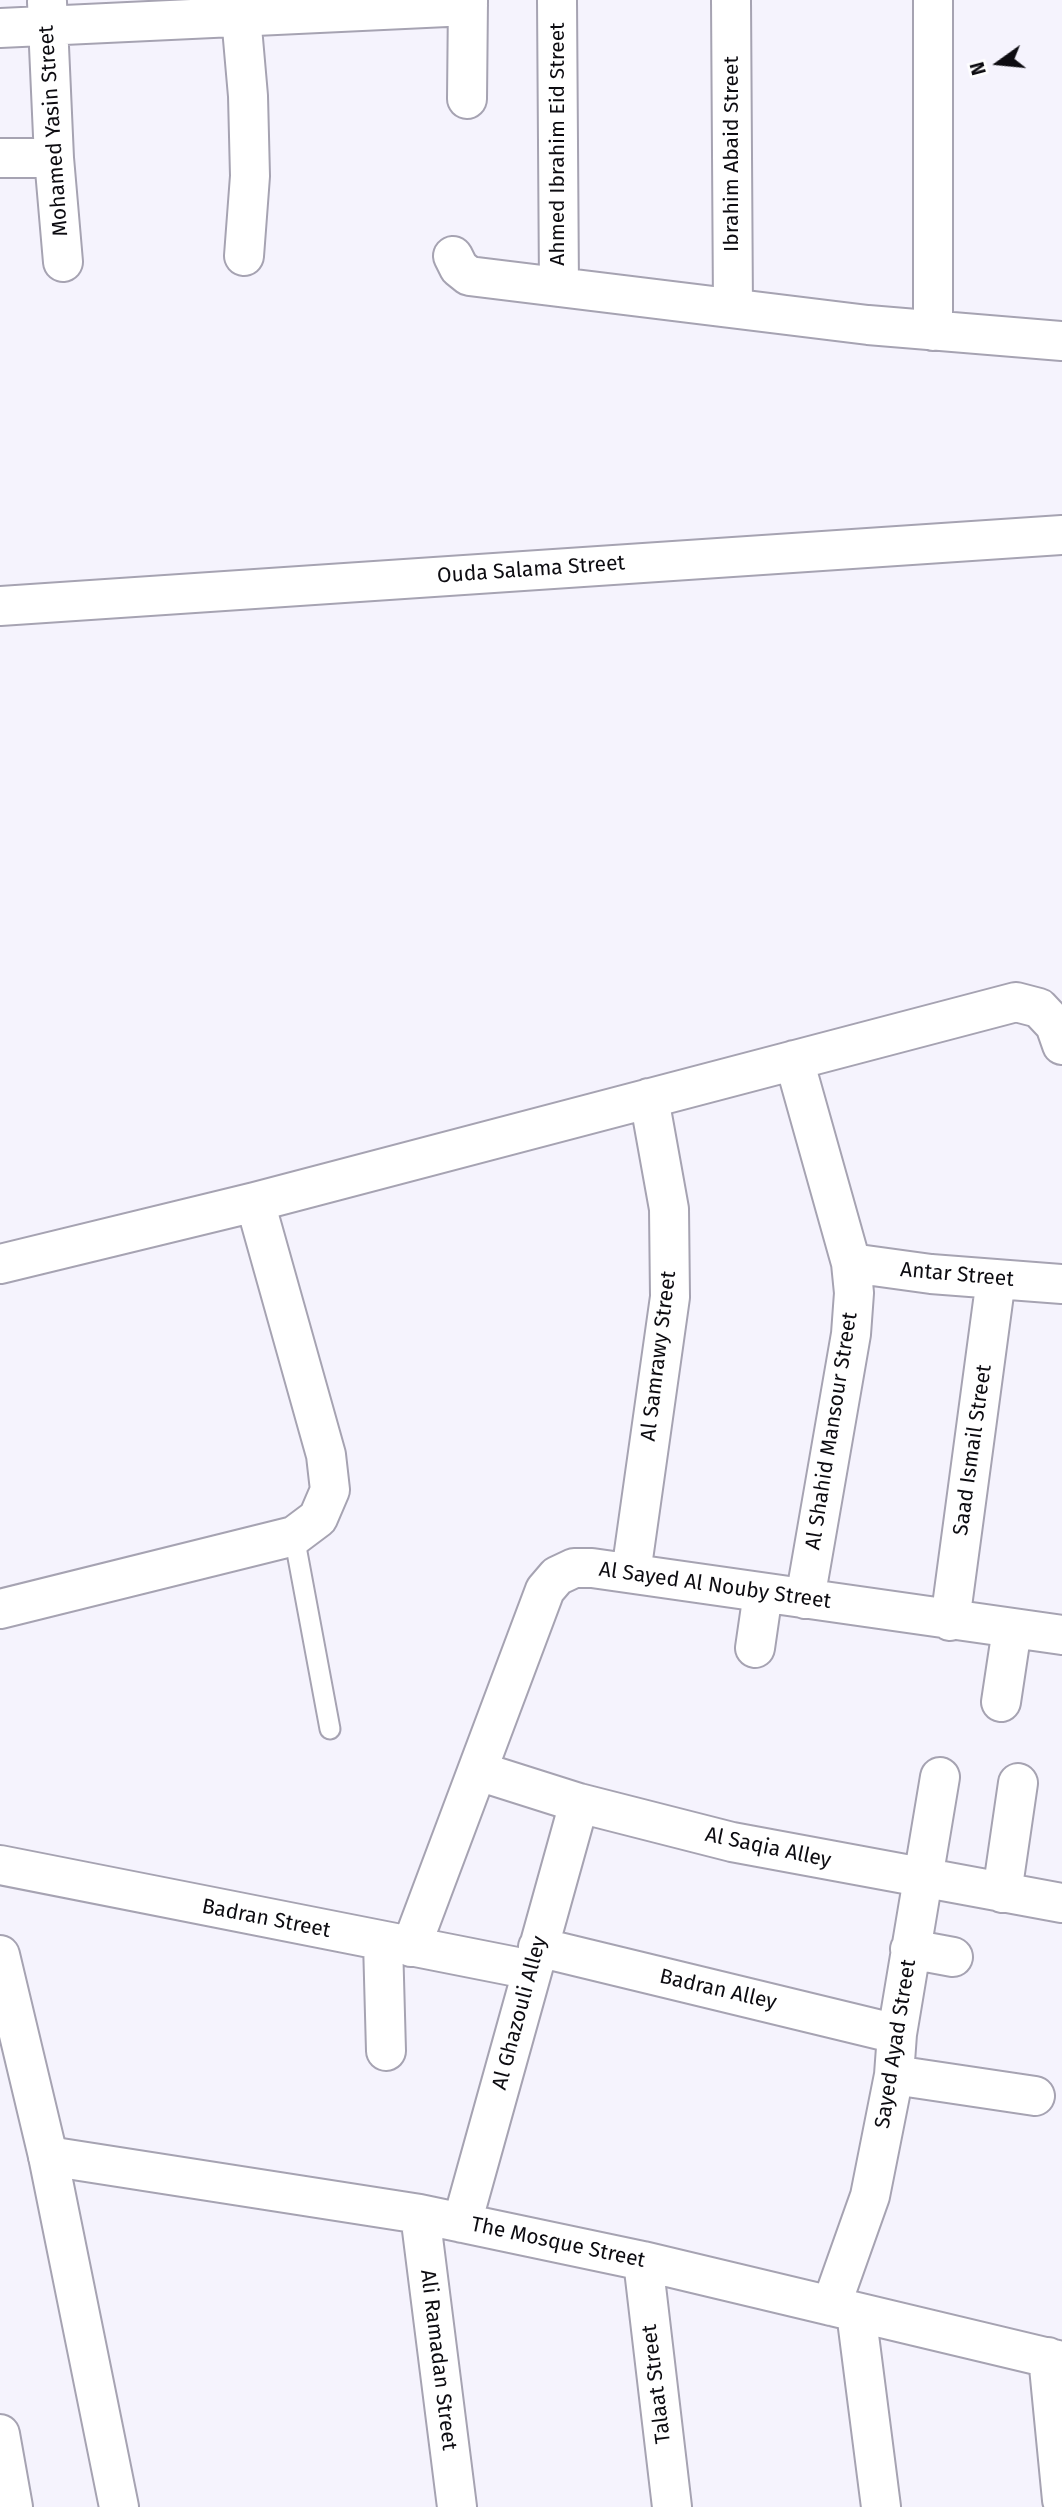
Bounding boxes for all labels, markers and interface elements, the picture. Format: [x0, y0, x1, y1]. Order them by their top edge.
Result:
street label: Ahmed Ibrahim Eid Street [545, 22, 571, 266]
street label: Mohamed Yasin Street [34, 25, 74, 237]
north arrow [964, 28, 1034, 98]
street label: Ibrahim Abaid Street [719, 56, 745, 252]
text: N [965, 60, 991, 78]
street label: Ouda Salama Street [436, 551, 626, 589]
street label: Antar Street [899, 1257, 1015, 1293]
street label: Al Samrawy Street [636, 1269, 682, 1443]
street label: Al Shahid Mansour Street [801, 1310, 863, 1552]
street label: Saad Ismail Street [949, 1363, 997, 1537]
street label: Al Sayed Al Nouby Street [597, 1557, 833, 1615]
street label: Al Saqia Alley [703, 1822, 833, 1874]
street label: Badran Street [200, 1894, 332, 1944]
street label: Al Ghazouli Alley [487, 1934, 553, 2092]
street label: Sayed Ayad Street [870, 1958, 922, 2130]
street label: Badran Alley [657, 1964, 779, 2016]
street label: The Mosque Street [469, 2212, 647, 2274]
street label: Ali Ramadan Street [414, 2268, 462, 2452]
street label: Talaat Street [637, 2323, 677, 2445]

